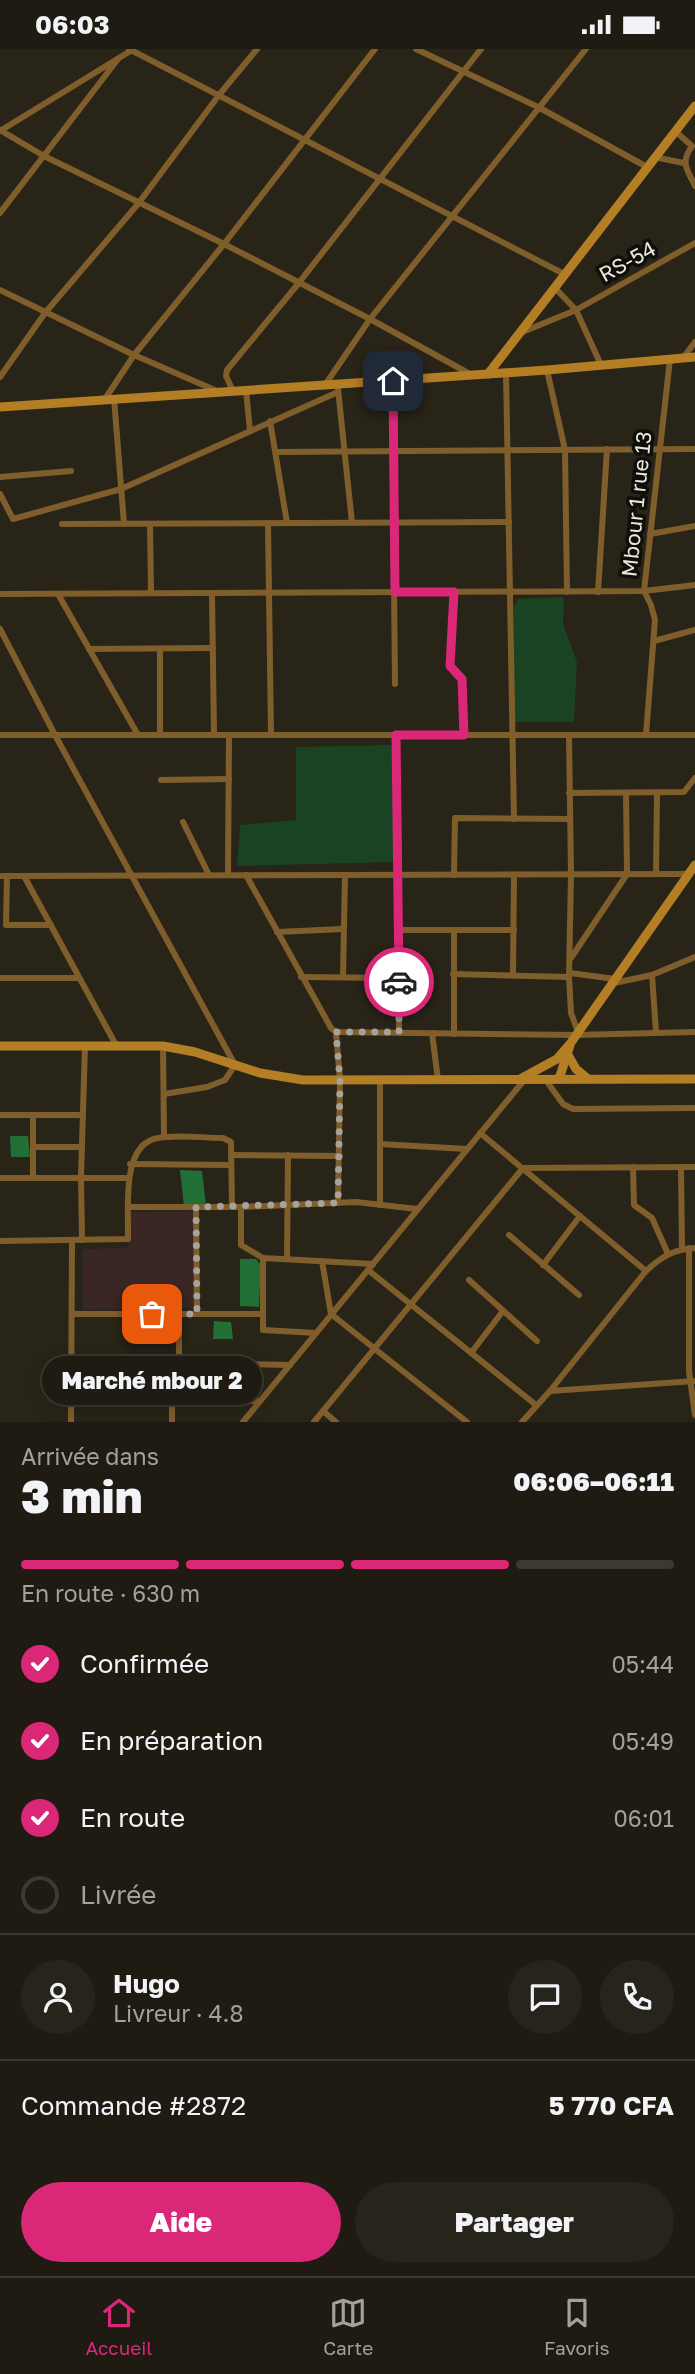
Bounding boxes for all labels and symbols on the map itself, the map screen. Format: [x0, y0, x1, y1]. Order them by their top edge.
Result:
street label: RS-54 [594, 235, 660, 287]
pin [363, 351, 423, 411]
street label: Mbour 1 rue 13 [615, 430, 657, 578]
courier [364, 947, 434, 1017]
pin [122, 1284, 182, 1344]
callout: Marché mbour 2 [42, 1356, 262, 1405]

